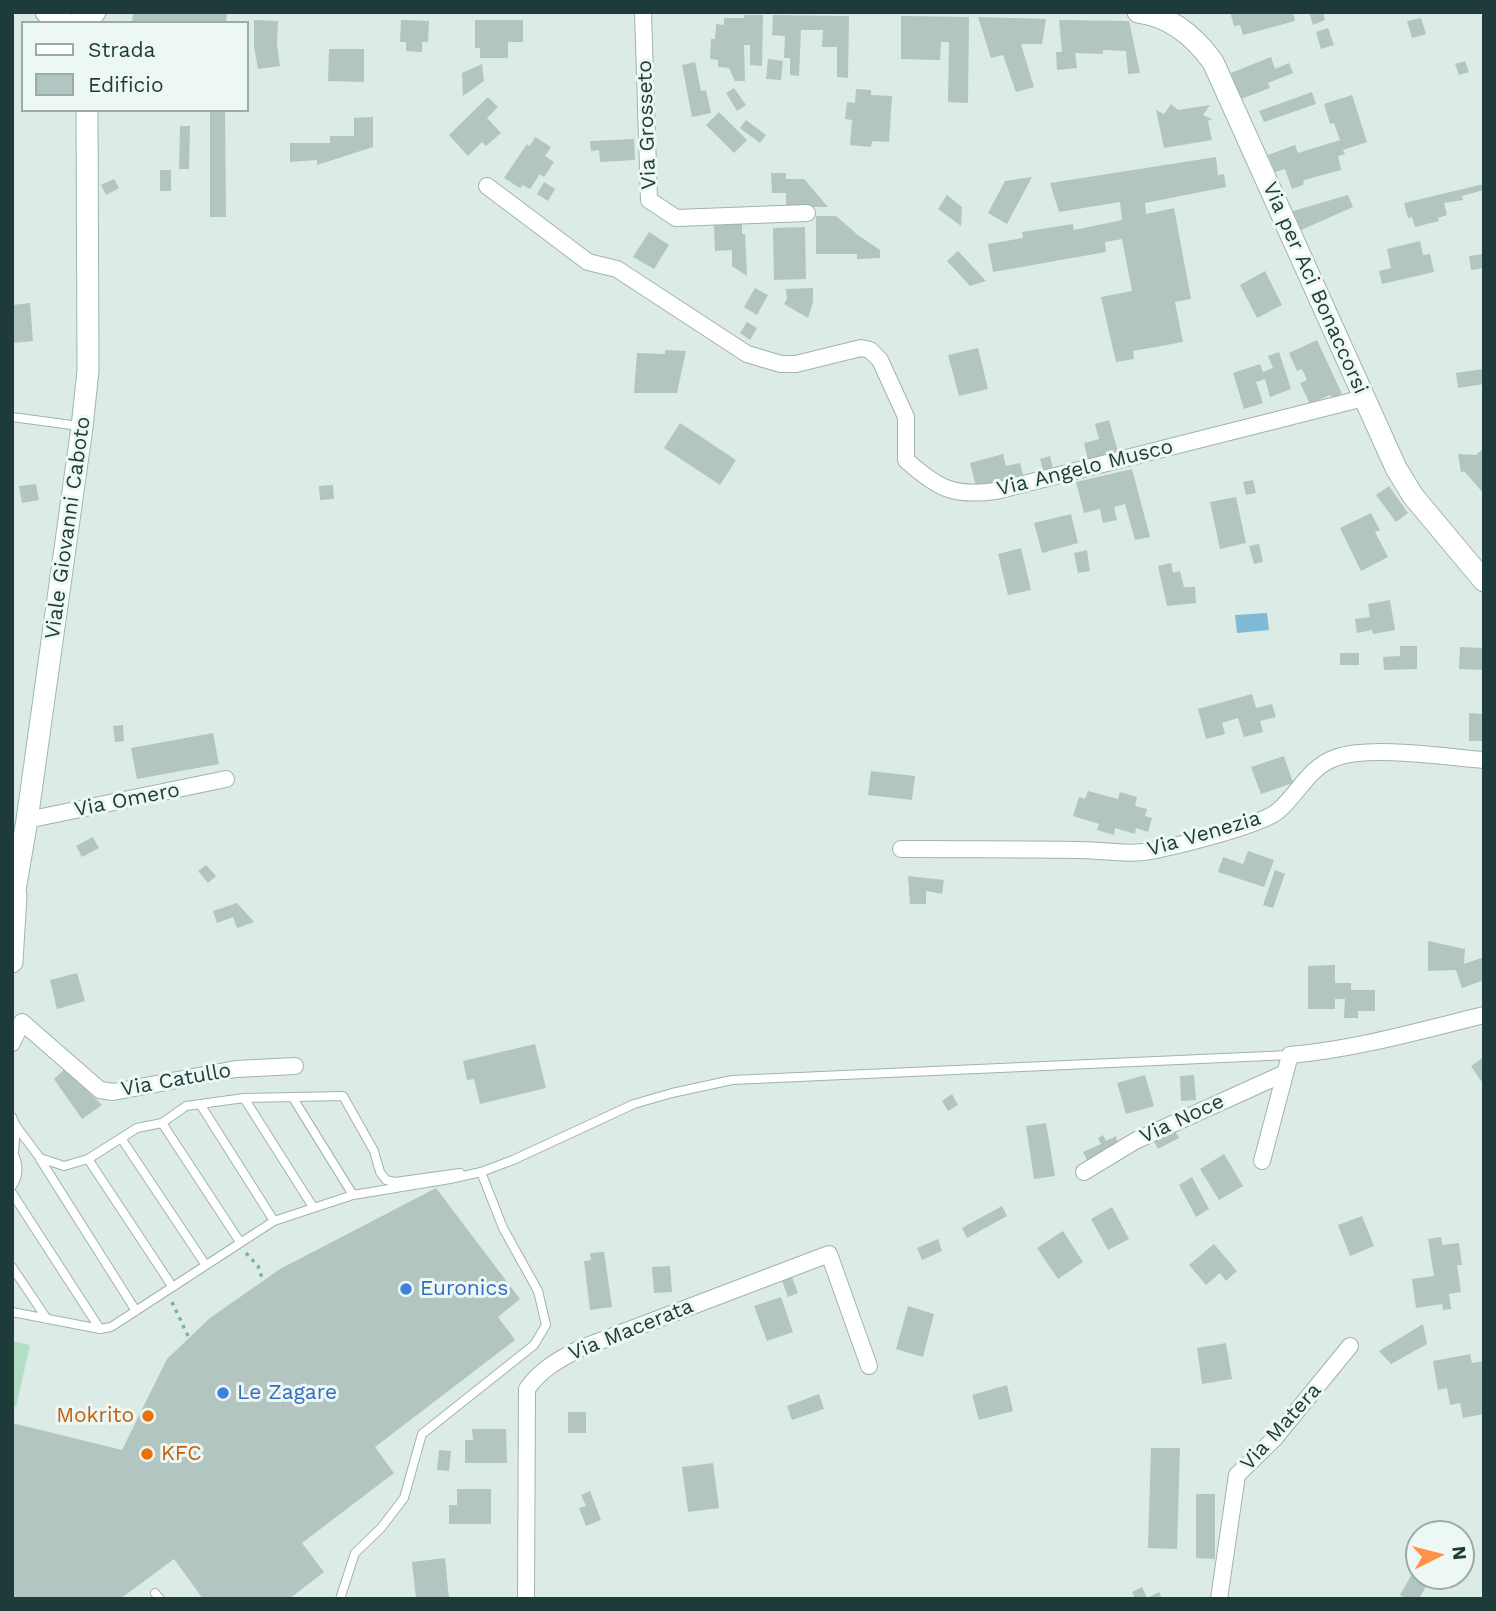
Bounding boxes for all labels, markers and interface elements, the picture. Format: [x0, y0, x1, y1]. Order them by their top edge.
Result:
legend [21, 21, 248, 112]
text: Strada [88, 37, 155, 62]
street label: Via Grosseto [632, 60, 662, 190]
text: Edificio [88, 72, 164, 97]
street label: Via per Aci Bonaccorsi [1257, 178, 1373, 398]
street label: Viale Giovanni Caboto [40, 415, 96, 641]
street label: Via Angelo Musco [994, 434, 1176, 502]
street label: Via Omero [72, 777, 182, 823]
street label: Via Venezia [1144, 806, 1264, 862]
street label: Via Catullo [119, 1058, 233, 1102]
street label: Via Noce [1136, 1089, 1228, 1149]
place label: Euronics [420, 1276, 508, 1302]
marker: Euronics [398, 1281, 414, 1297]
street label: Via Macerata [565, 1294, 697, 1366]
street label: Via Matera [1235, 1378, 1327, 1476]
place label: Le Zagare [237, 1380, 337, 1406]
marker: Le Zagare [215, 1385, 231, 1401]
place label: Mokrito [56, 1403, 134, 1429]
marker: Mokrito [140, 1408, 156, 1424]
place label: KFC [161, 1441, 202, 1467]
marker: KFC [139, 1446, 155, 1462]
north arrow [1405, 1520, 1475, 1590]
text: N [1447, 1545, 1472, 1561]

